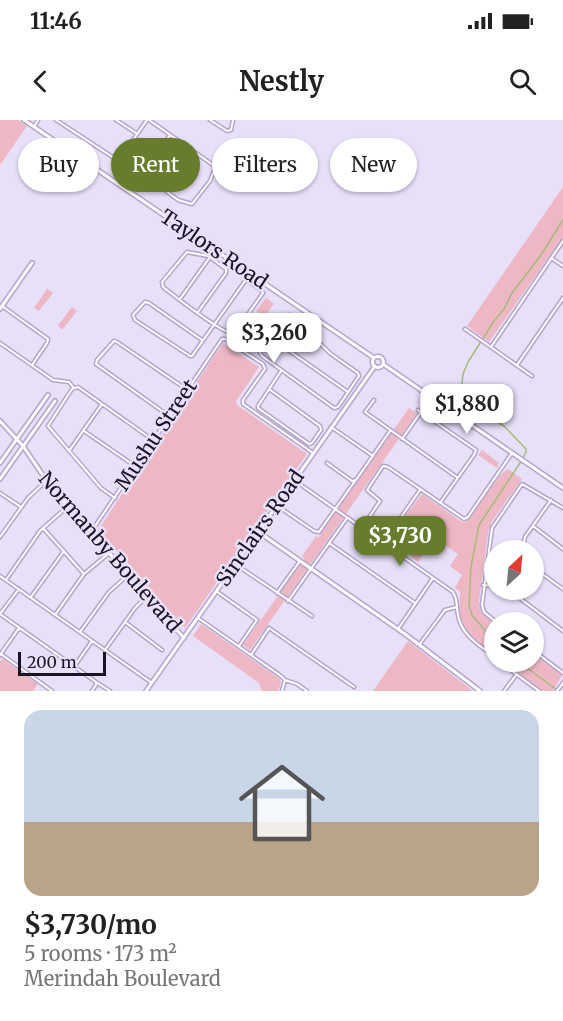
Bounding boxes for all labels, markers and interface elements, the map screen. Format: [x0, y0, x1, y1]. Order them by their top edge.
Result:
text: 11:46 [30, 7, 82, 35]
text: Nestly [239, 64, 324, 98]
icon: back [24, 65, 57, 98]
icon: search [506, 65, 539, 98]
chip: Buy [18, 138, 99, 192]
chip: Rent [111, 138, 200, 192]
chip: Filters [212, 138, 318, 192]
chip: New [330, 138, 417, 192]
street label: Taylors Road [156, 203, 273, 294]
pin: $3,260 [225, 313, 323, 364]
text: $3,260 [241, 320, 307, 345]
street label: Mushu Street [109, 374, 202, 495]
pin: $1,880 [418, 384, 516, 435]
text: $1,880 [434, 391, 500, 416]
street label: Sinclairs Road [210, 465, 309, 591]
street label: Normanby Boulevard [34, 466, 187, 637]
pin: $3,730 [351, 516, 449, 567]
text: $3,730 [368, 523, 432, 548]
north arrow [484, 540, 544, 600]
map controls [484, 540, 544, 672]
button: layers [484, 612, 544, 672]
scale bar [18, 649, 106, 676]
text: 200 m [27, 652, 77, 672]
icon: home [228, 749, 336, 857]
text: $3,730/mo [24, 908, 157, 941]
text: 5 rooms · 173 m² [24, 941, 177, 966]
text: Merindah Boulevard [24, 966, 221, 991]

